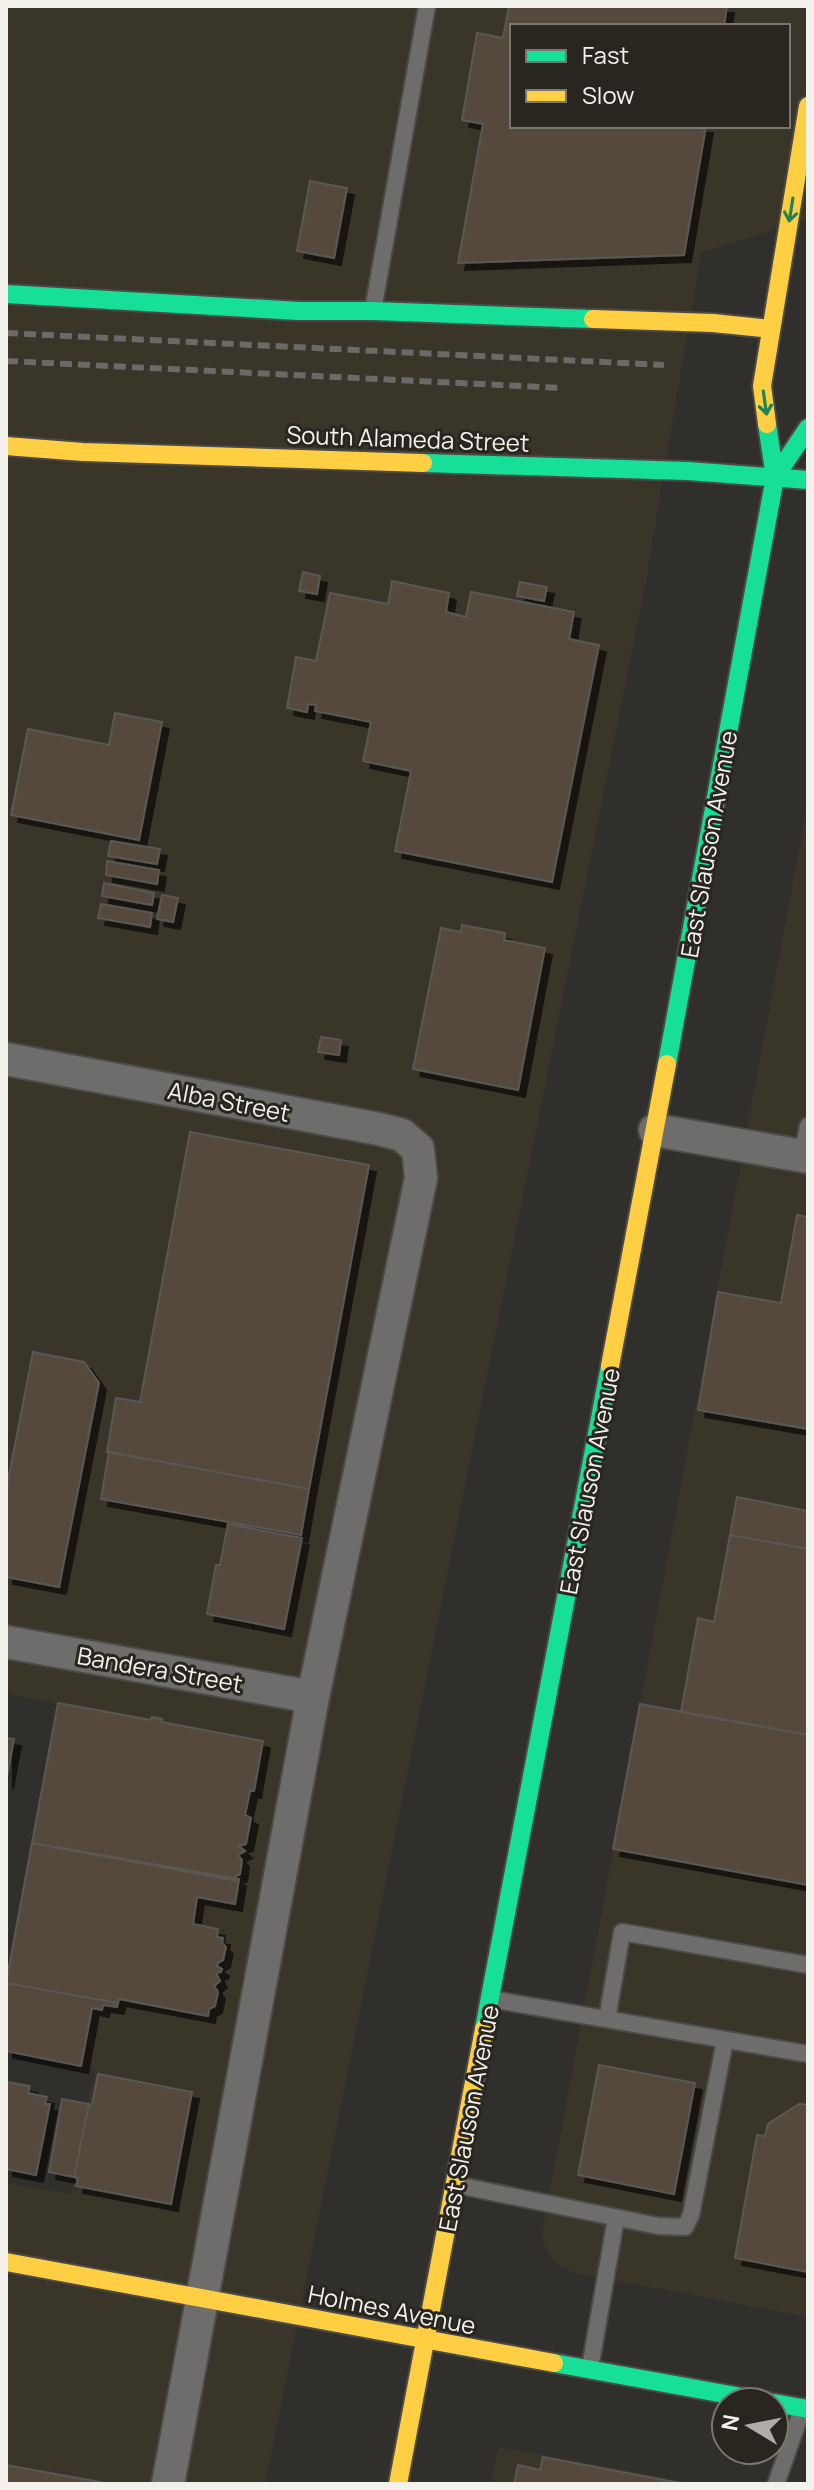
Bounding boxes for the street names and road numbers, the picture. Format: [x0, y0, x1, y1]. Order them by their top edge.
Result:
street label: South Alameda Street [286, 417, 530, 459]
street label: East Slauson Avenue [672, 728, 744, 960]
street label: Alba Street [165, 1073, 293, 1129]
street label: East Slauson Avenue [551, 1365, 627, 1597]
street label: Bandera Street [75, 1638, 245, 1700]
street label: East Slauson Avenue [430, 2002, 506, 2234]
street label: Holmes Avenue [305, 2277, 479, 2341]

